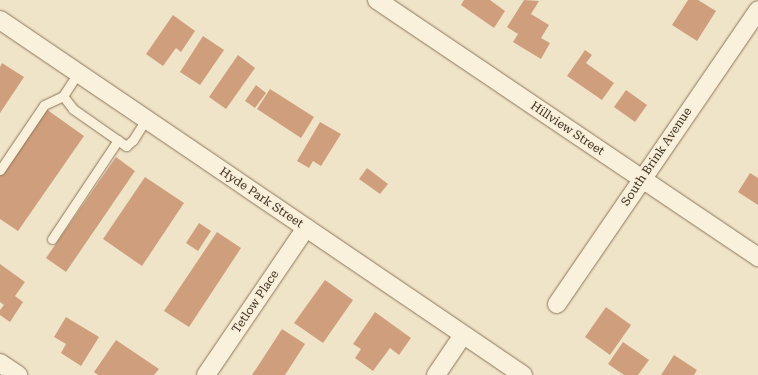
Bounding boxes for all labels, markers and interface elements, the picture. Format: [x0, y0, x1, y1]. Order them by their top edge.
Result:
street label: Hillview Street [527, 99, 607, 159]
street label: South Brink Avenue [619, 105, 695, 209]
street label: Hyde Park Street [216, 165, 306, 231]
street label: Tetlow Place [230, 268, 282, 336]

